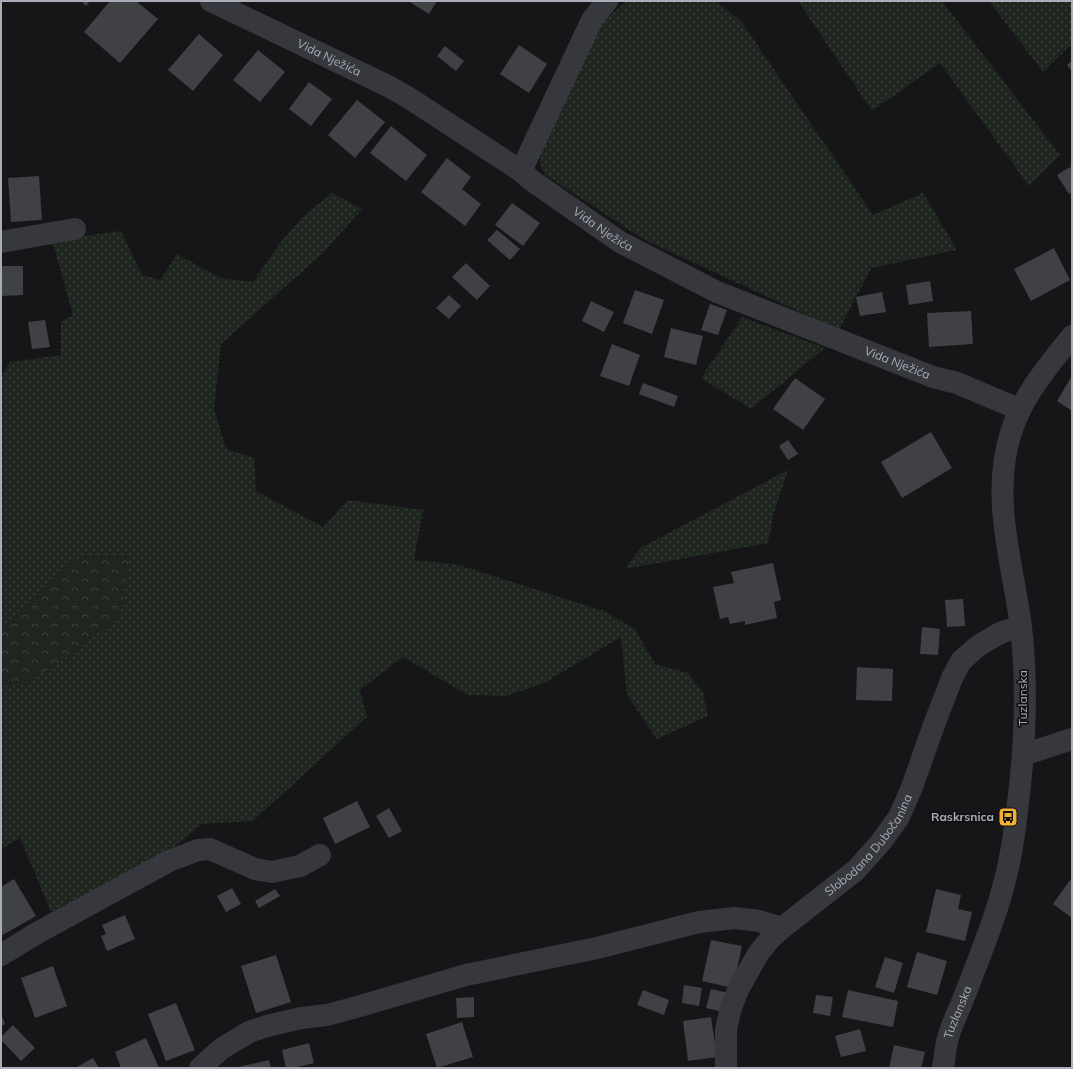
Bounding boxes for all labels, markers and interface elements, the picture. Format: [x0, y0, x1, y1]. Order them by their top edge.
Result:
street label: Vida Nježića [295, 36, 364, 79]
street label: Vida Nježića [570, 204, 636, 254]
street label: Vida Nježića [862, 343, 932, 382]
street label: Tuzlanska [1015, 670, 1030, 726]
street label: Slobodana Dubočanina [821, 792, 915, 899]
bus stop icon: Raskrsnica [997, 806, 1019, 828]
place label: Raskrsnica [931, 809, 994, 824]
street label: Tuzlanska [940, 983, 975, 1040]

